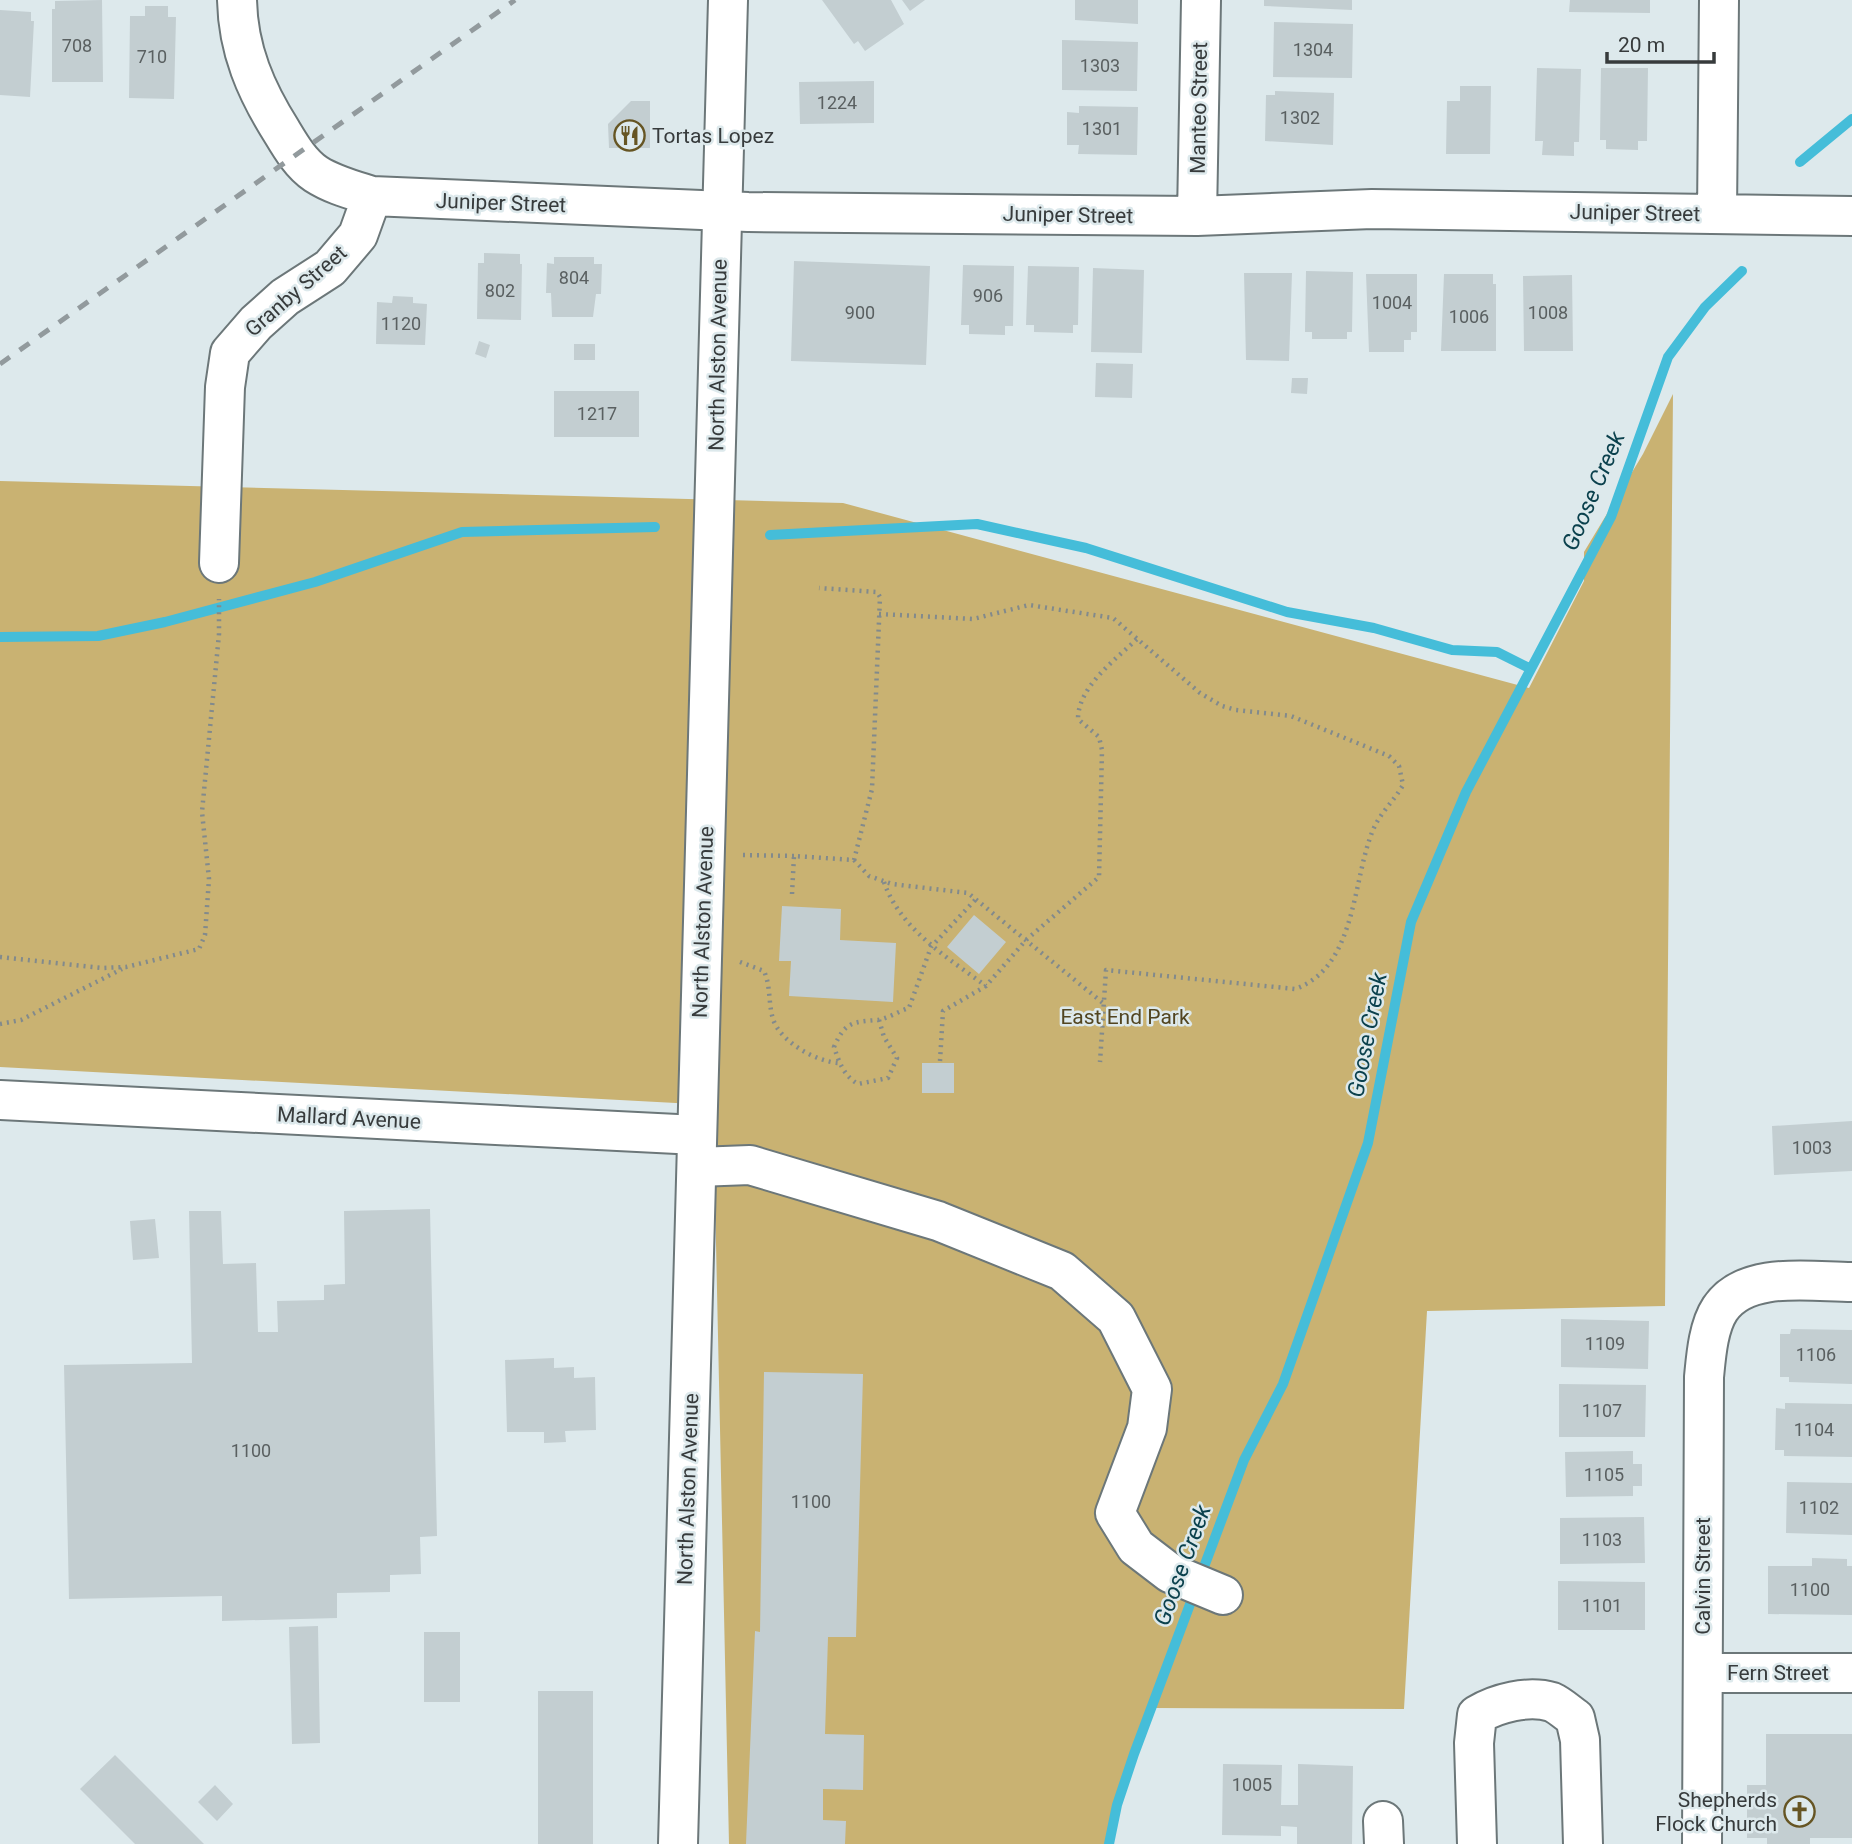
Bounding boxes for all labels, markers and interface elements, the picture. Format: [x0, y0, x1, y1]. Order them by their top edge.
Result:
scale bar [1607, 21, 1714, 65]
text: 20 m [1618, 33, 1665, 57]
house number: 708 [62, 35, 92, 56]
house number: 1304 [1293, 39, 1333, 60]
street label: Manteo Street [1186, 42, 1212, 174]
house number: 710 [137, 46, 167, 67]
house number: 1303 [1080, 55, 1120, 76]
house number: 1224 [817, 92, 857, 113]
house number: 1302 [1280, 107, 1320, 128]
house number: 1301 [1082, 118, 1122, 139]
restaurant icon: Tortas Lopez [612, 119, 646, 153]
place label: Tortas Lopez [652, 124, 774, 148]
street label: Juniper Street [435, 189, 567, 217]
street label: Juniper Street [1570, 200, 1701, 226]
street label: Juniper Street [1003, 202, 1134, 228]
street label: Granby Street [240, 240, 352, 341]
street label: North Alston Avenue [704, 259, 732, 451]
house number: 804 [559, 267, 589, 288]
house number: 802 [485, 280, 515, 301]
house number: 906 [973, 285, 1003, 306]
house number: 1004 [1372, 292, 1412, 313]
house number: 900 [845, 302, 875, 323]
house number: 1008 [1528, 302, 1568, 323]
house number: 1006 [1449, 306, 1489, 327]
house number: 1120 [381, 313, 421, 334]
house number: 1217 [577, 403, 617, 424]
water label: Goose Creek [1556, 427, 1631, 555]
street label: North Alston Avenue [688, 826, 718, 1018]
water label: Goose Creek [1342, 970, 1393, 1100]
park label: East End Park [1060, 1005, 1190, 1029]
street label: Mallard Avenue [276, 1102, 422, 1134]
house number: 1003 [1792, 1137, 1832, 1158]
house number: 1109 [1585, 1333, 1625, 1354]
house number: 1106 [1796, 1344, 1836, 1365]
street label: North Alston Avenue [673, 1393, 703, 1585]
house number: 1107 [1582, 1400, 1622, 1421]
house number: 1104 [1794, 1419, 1834, 1440]
house number: 1100 [231, 1440, 271, 1461]
house number: 1105 [1584, 1464, 1624, 1485]
house number: 1100 [791, 1491, 831, 1512]
house number: 1102 [1799, 1497, 1839, 1518]
water label: Goose Creek [1148, 1500, 1217, 1629]
street label: Calvin Street [1691, 1517, 1715, 1635]
house number: 1103 [1582, 1529, 1622, 1550]
house number: 1100 [1790, 1579, 1830, 1600]
house number: 1101 [1582, 1595, 1622, 1616]
street label: Fern Street [1727, 1661, 1829, 1685]
house number: 1005 [1232, 1774, 1272, 1795]
place label: Shepherds Flock Church [1655, 1788, 1777, 1836]
church icon: Shepherds Flock Church [1783, 1795, 1817, 1829]

